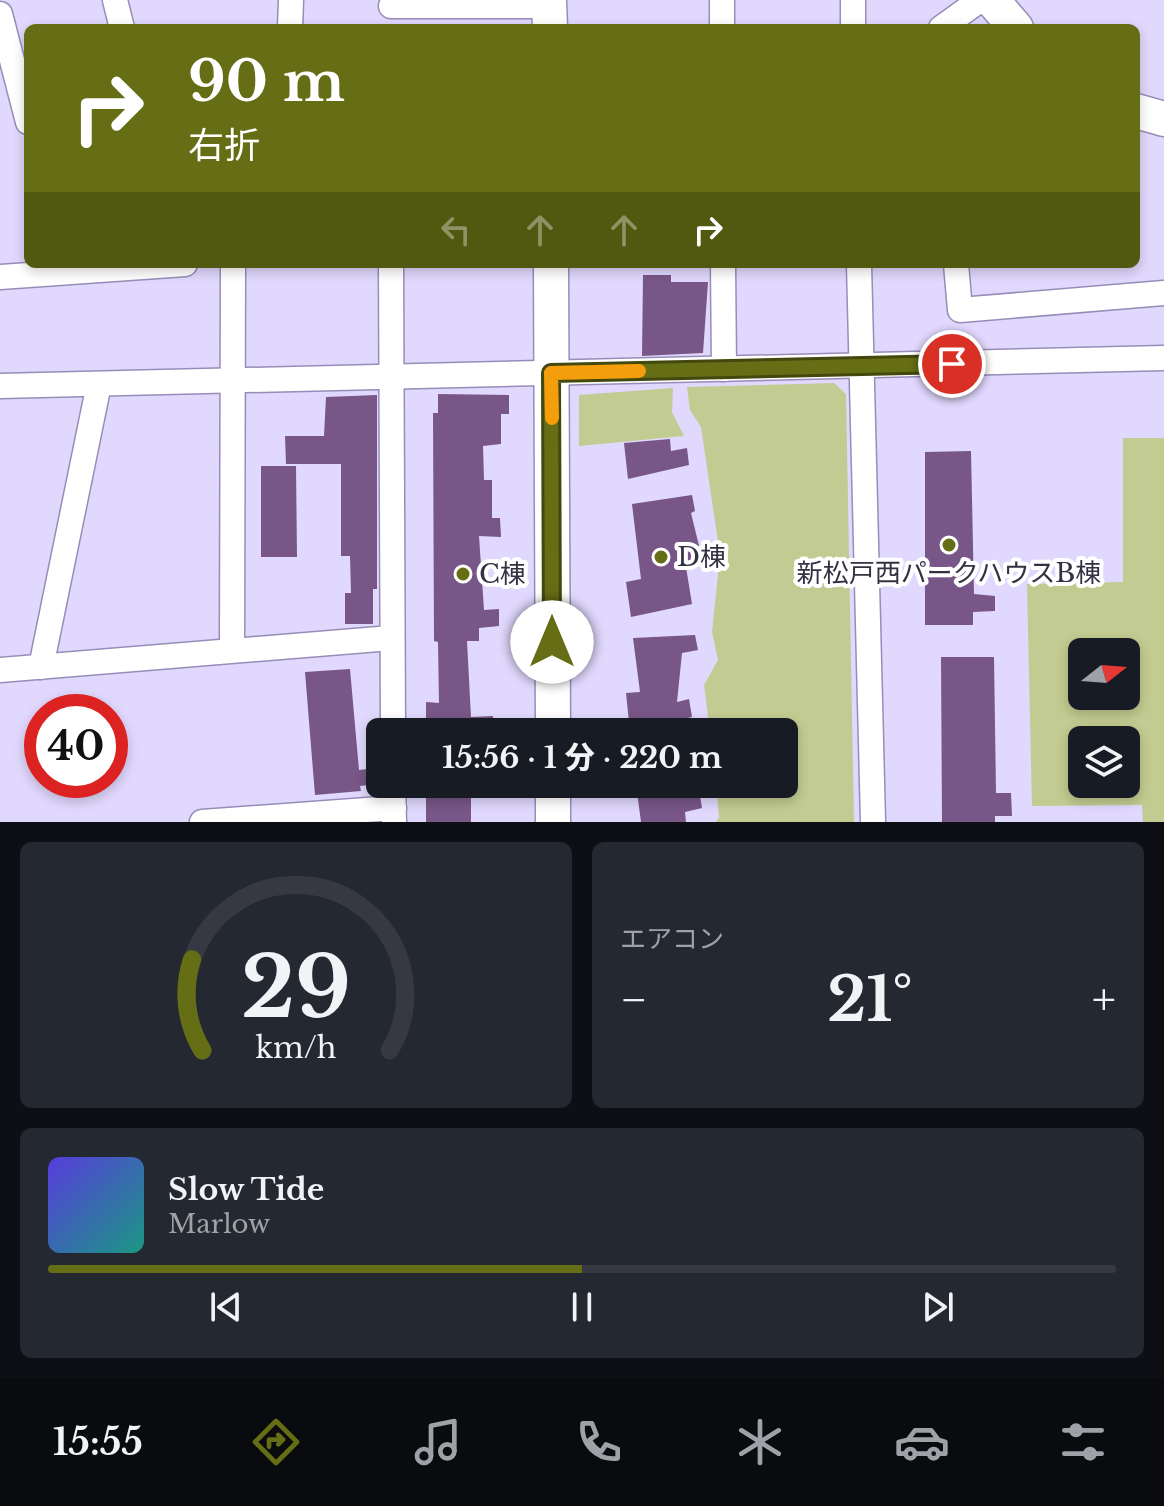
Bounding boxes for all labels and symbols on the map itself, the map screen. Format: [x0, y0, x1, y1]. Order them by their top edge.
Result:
pin [918, 330, 986, 398]
marker: 新松戸西パークハウスB棟 [940, 536, 958, 554]
place label: D棟 [677, 541, 726, 573]
marker: D棟 [652, 548, 670, 566]
place label: 新松戸西パークハウスB棟 [797, 557, 1101, 589]
place label: C棟 [479, 558, 526, 590]
marker: C棟 [454, 565, 472, 583]
position arrow [510, 600, 594, 684]
north arrow [1068, 638, 1140, 710]
speed limit sign: 40 [24, 694, 128, 798]

